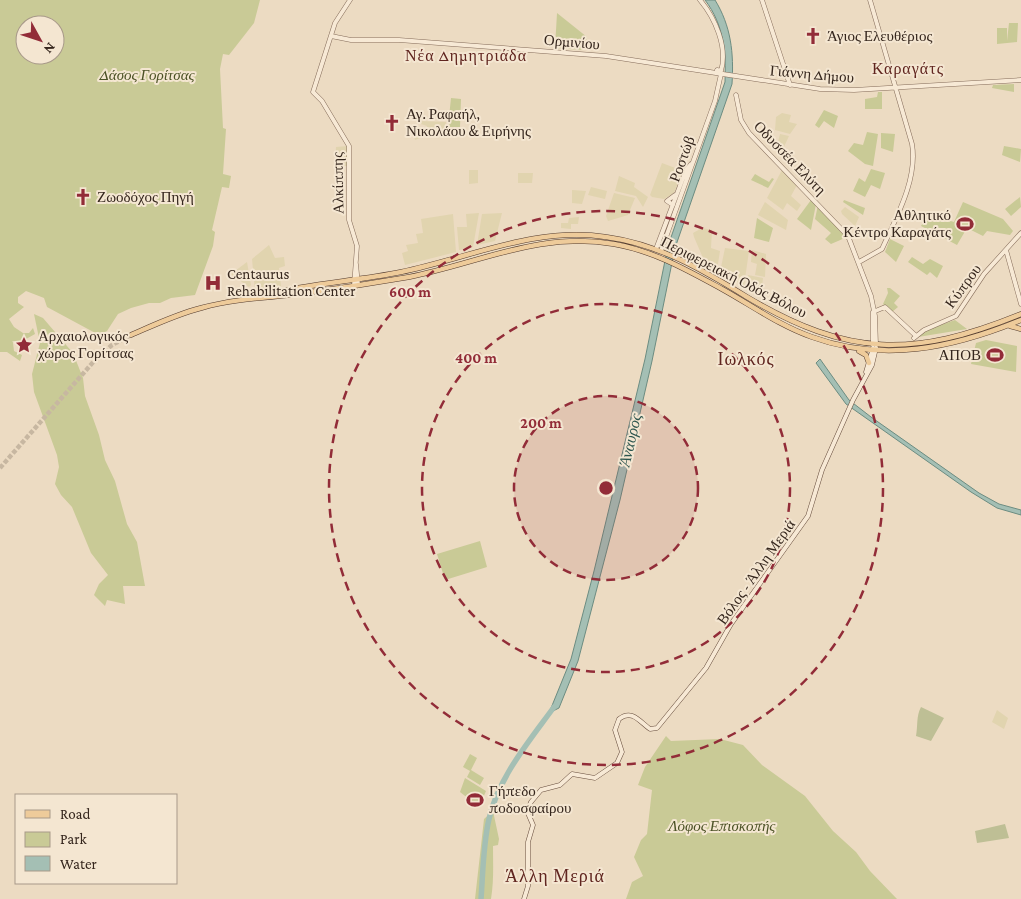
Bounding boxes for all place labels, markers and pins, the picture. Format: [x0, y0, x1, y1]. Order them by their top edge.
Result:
church icon: Άγιος Ελευθέριος [803, 26, 823, 46]
place label: Άγιος Ελευθέριος [827, 28, 932, 44]
place label: Αγ. Ραφαήλ, Νικολάου & Ειρήνης [406, 106, 531, 139]
church icon: Αγ. Ραφαήλ, Νικολάου & Ειρήνης [382, 113, 402, 133]
church icon: Ζωοδόχος Πηγή [73, 187, 93, 207]
place label: Ζωοδόχος Πηγή [97, 189, 194, 205]
place label: Αθλητικό Κέντρο Καραγάτς [843, 207, 951, 240]
sports icon: Αθλητικό Κέντρο Καραγάτς [955, 214, 975, 234]
place label: Centaurus Rehabilitation Center [227, 266, 356, 299]
hospital icon: Centaurus Rehabilitation Center [203, 273, 223, 293]
place label: Αρχαιολογικός χώρος Γορίτσας [37, 328, 134, 361]
place icon: Αρχαιολογικός χώρος Γορίτσας [14, 335, 34, 355]
sports icon: ΑΠΟΒ [985, 345, 1005, 365]
place label: ΑΠΟΒ [938, 347, 981, 363]
centre of rings [597, 479, 615, 497]
place label: Γήπεδο ποδοσφαίρου [489, 783, 571, 816]
sports icon: Γήπεδο ποδοσφαίρου [465, 790, 485, 810]

